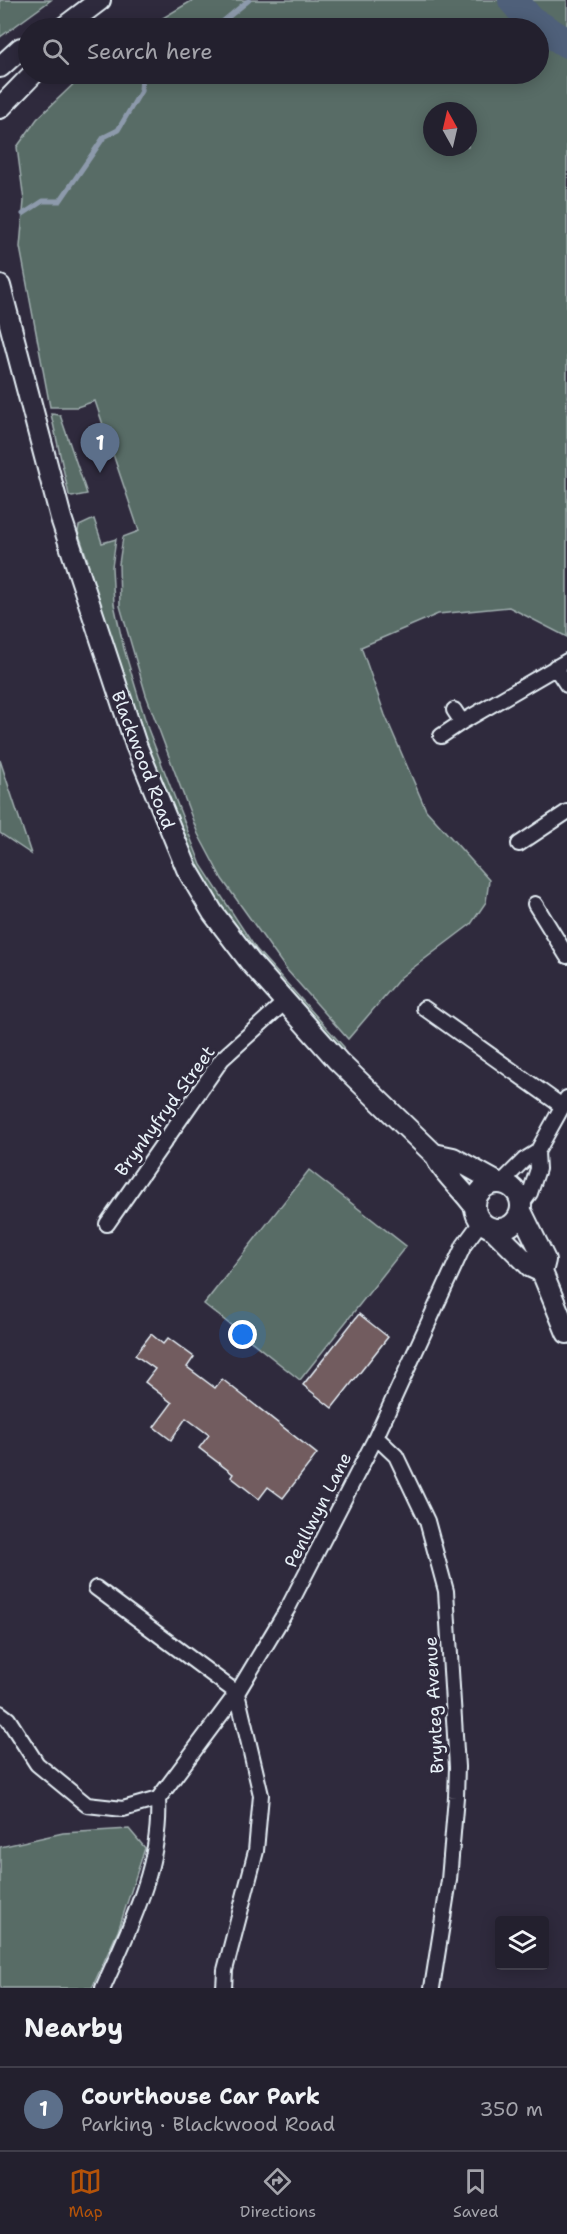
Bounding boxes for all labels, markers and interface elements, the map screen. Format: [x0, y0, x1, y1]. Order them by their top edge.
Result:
search box [18, 18, 549, 84]
icon: search [39, 35, 72, 68]
text: Search here [87, 37, 213, 66]
north arrow [423, 102, 477, 156]
pin: 1 [80, 424, 120, 473]
street label: Blackwood Road [106, 687, 180, 833]
street label: Brynhyfryd Street [109, 1041, 221, 1181]
your location [228, 1320, 257, 1349]
street label: Penllwyn Lane [279, 1448, 357, 1572]
street label: Brynteg Avenue [418, 1636, 450, 1774]
map controls [495, 1916, 549, 1970]
button: layers [495, 1916, 549, 1970]
text: Nearby [24, 2010, 123, 2045]
text: Courthouse Car Park [81, 2082, 320, 2111]
text: 1 [39, 2096, 48, 2122]
text: 350 m [479, 2096, 543, 2122]
text: Parking · Blackwood Road [81, 2111, 335, 2137]
tab: Map [69, 2165, 103, 2222]
tab: Directions [240, 2165, 316, 2222]
tab: Saved [453, 2165, 499, 2222]

